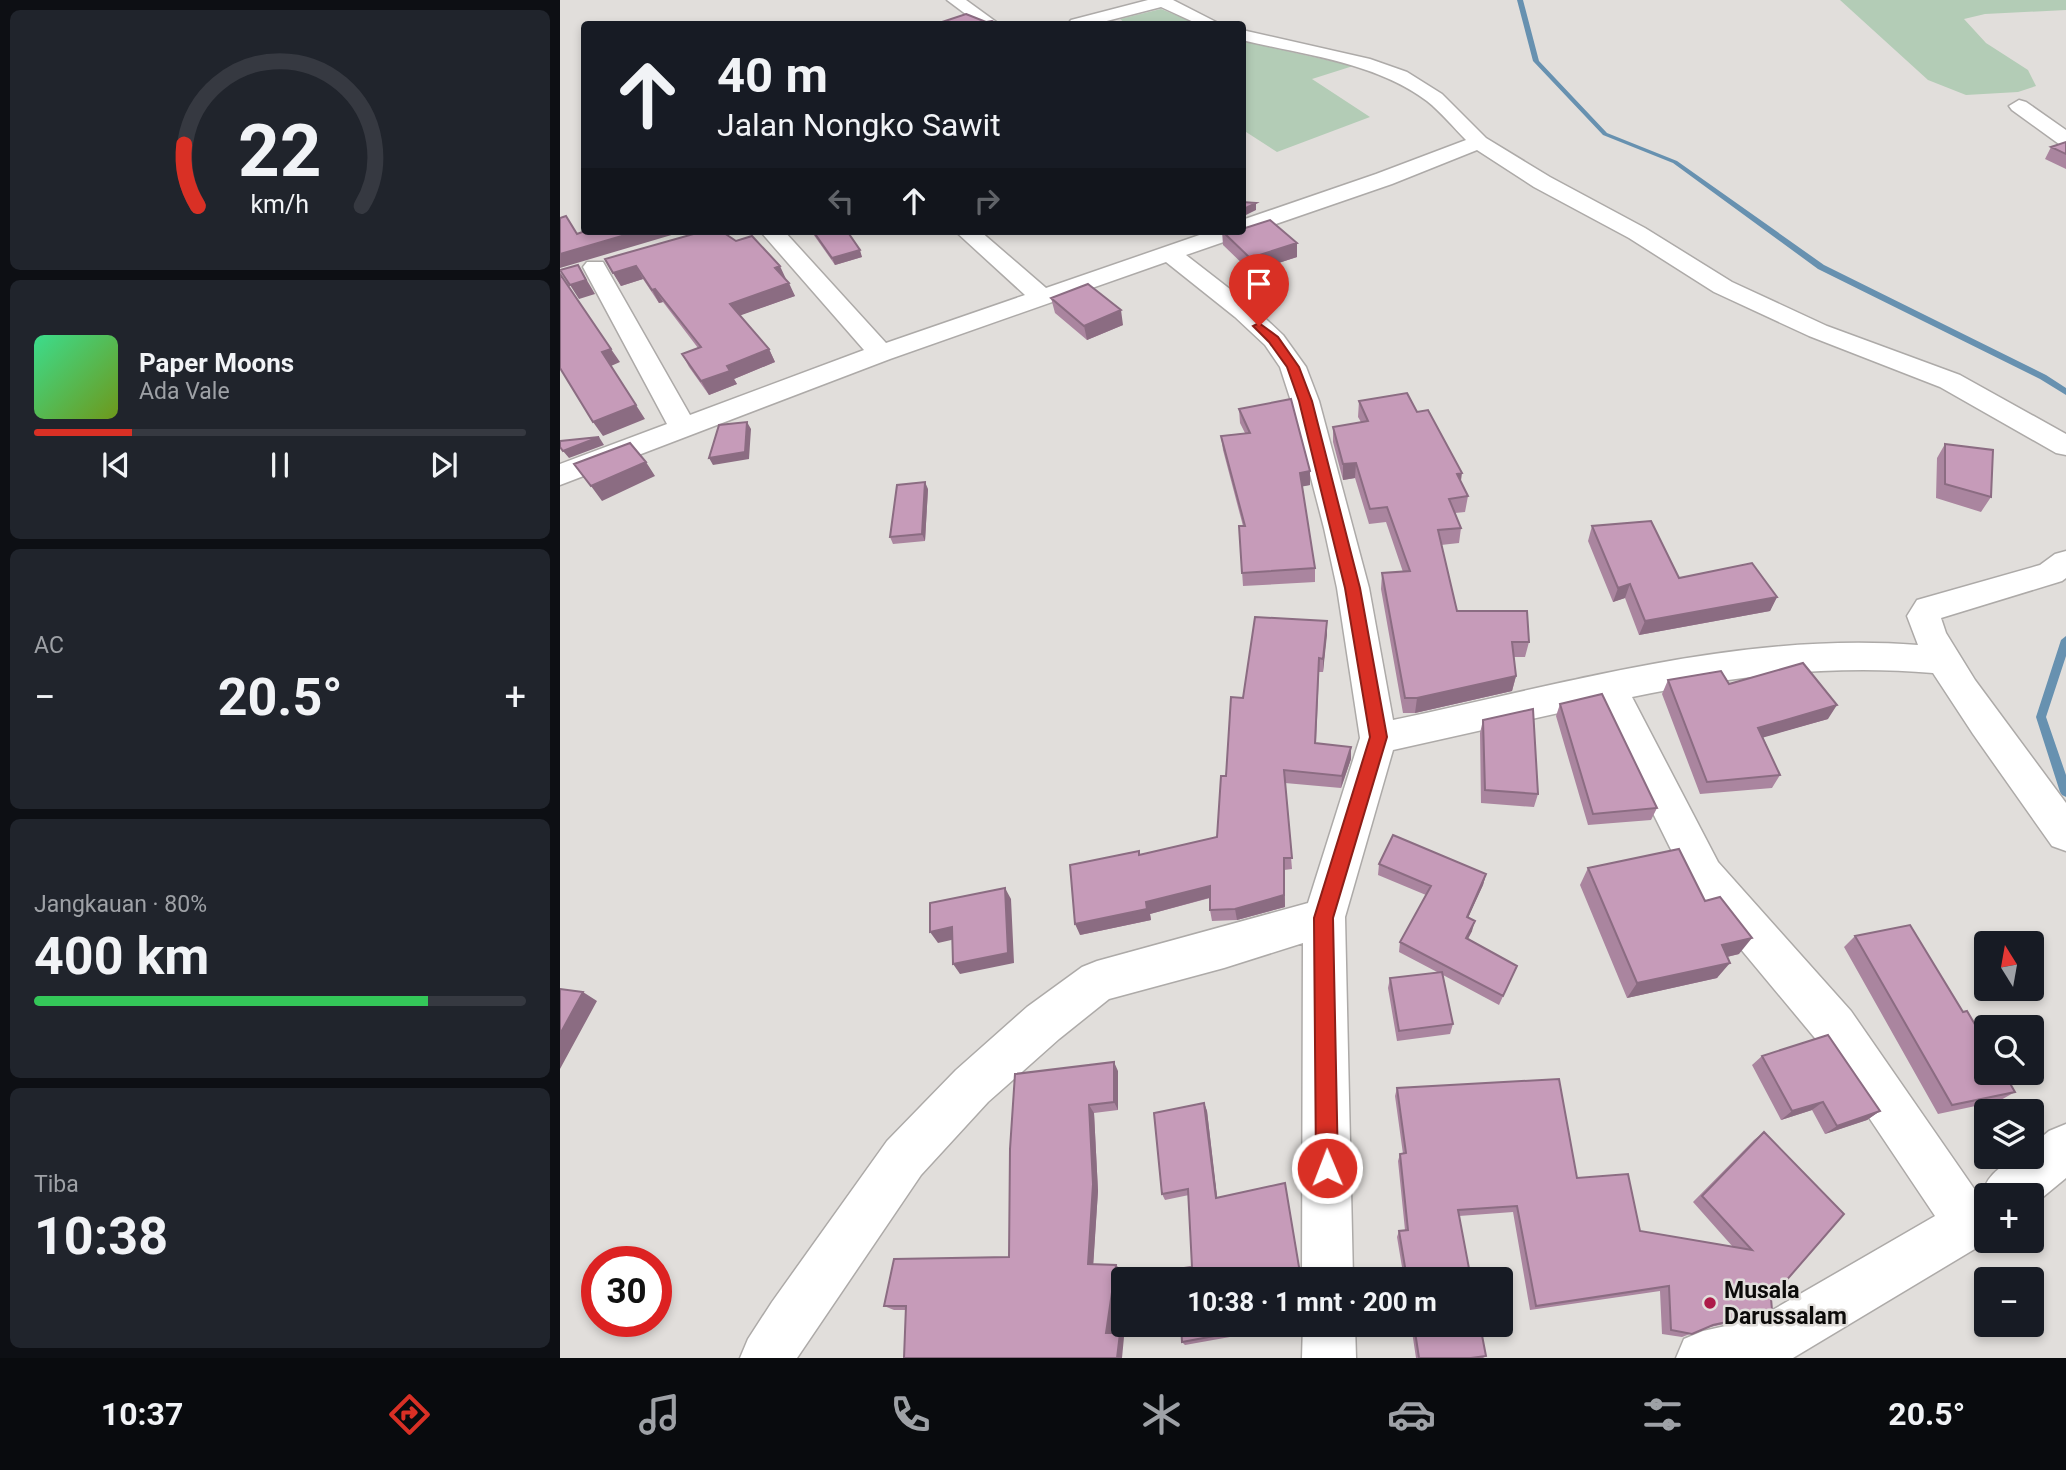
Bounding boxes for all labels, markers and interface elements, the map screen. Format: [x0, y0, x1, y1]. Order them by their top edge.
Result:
text: 40 m [717, 47, 828, 104]
icon: ahead [602, 49, 693, 140]
text: Jalan Nongko Sawit [717, 106, 1001, 144]
text: 22 [238, 108, 322, 194]
icon: left [822, 182, 860, 220]
icon: ahead [895, 182, 933, 220]
icon: right [968, 182, 1006, 220]
text: km/h [251, 190, 309, 219]
pin [1229, 254, 1289, 326]
icon: arrive [1240, 265, 1278, 303]
text: Paper Moons [139, 348, 294, 378]
text: Ada Vale [139, 378, 230, 405]
icon: previous [97, 446, 135, 484]
icon: pause [261, 446, 299, 484]
icon: next [425, 446, 463, 484]
text: AC [34, 632, 64, 659]
text: 20.5° [218, 667, 343, 728]
text: − [34, 675, 56, 719]
text: + [504, 675, 526, 719]
text: Jangkauan · 80% [34, 891, 207, 918]
text: 400 km [34, 926, 209, 987]
north arrow [1974, 931, 2044, 1001]
map controls [1974, 931, 2044, 1337]
button: search [1974, 1015, 2044, 1085]
button: layers [1974, 1099, 2044, 1169]
position arrow [1290, 1131, 1364, 1205]
text: Tiba [34, 1171, 79, 1198]
button: + [1974, 1183, 2044, 1253]
text: 10:38 [34, 1206, 168, 1267]
speed limit sign: 30 [581, 1246, 672, 1337]
button: − [1974, 1267, 2044, 1337]
place label: Musala Darussalam [1724, 1277, 1847, 1330]
text: 10:38 · 1 mnt · 200 m [1187, 1287, 1437, 1317]
marker: Musala Darussalam [1702, 1295, 1718, 1311]
icon: directions [385, 1390, 434, 1439]
icon: music [635, 1390, 684, 1439]
icon: phone [886, 1390, 935, 1439]
icon: climate [1137, 1390, 1186, 1439]
icon: car [1387, 1390, 1436, 1439]
icon: filters [1638, 1390, 1687, 1439]
text: 10:37 [101, 1395, 183, 1433]
text: 20.5° [1888, 1395, 1965, 1433]

